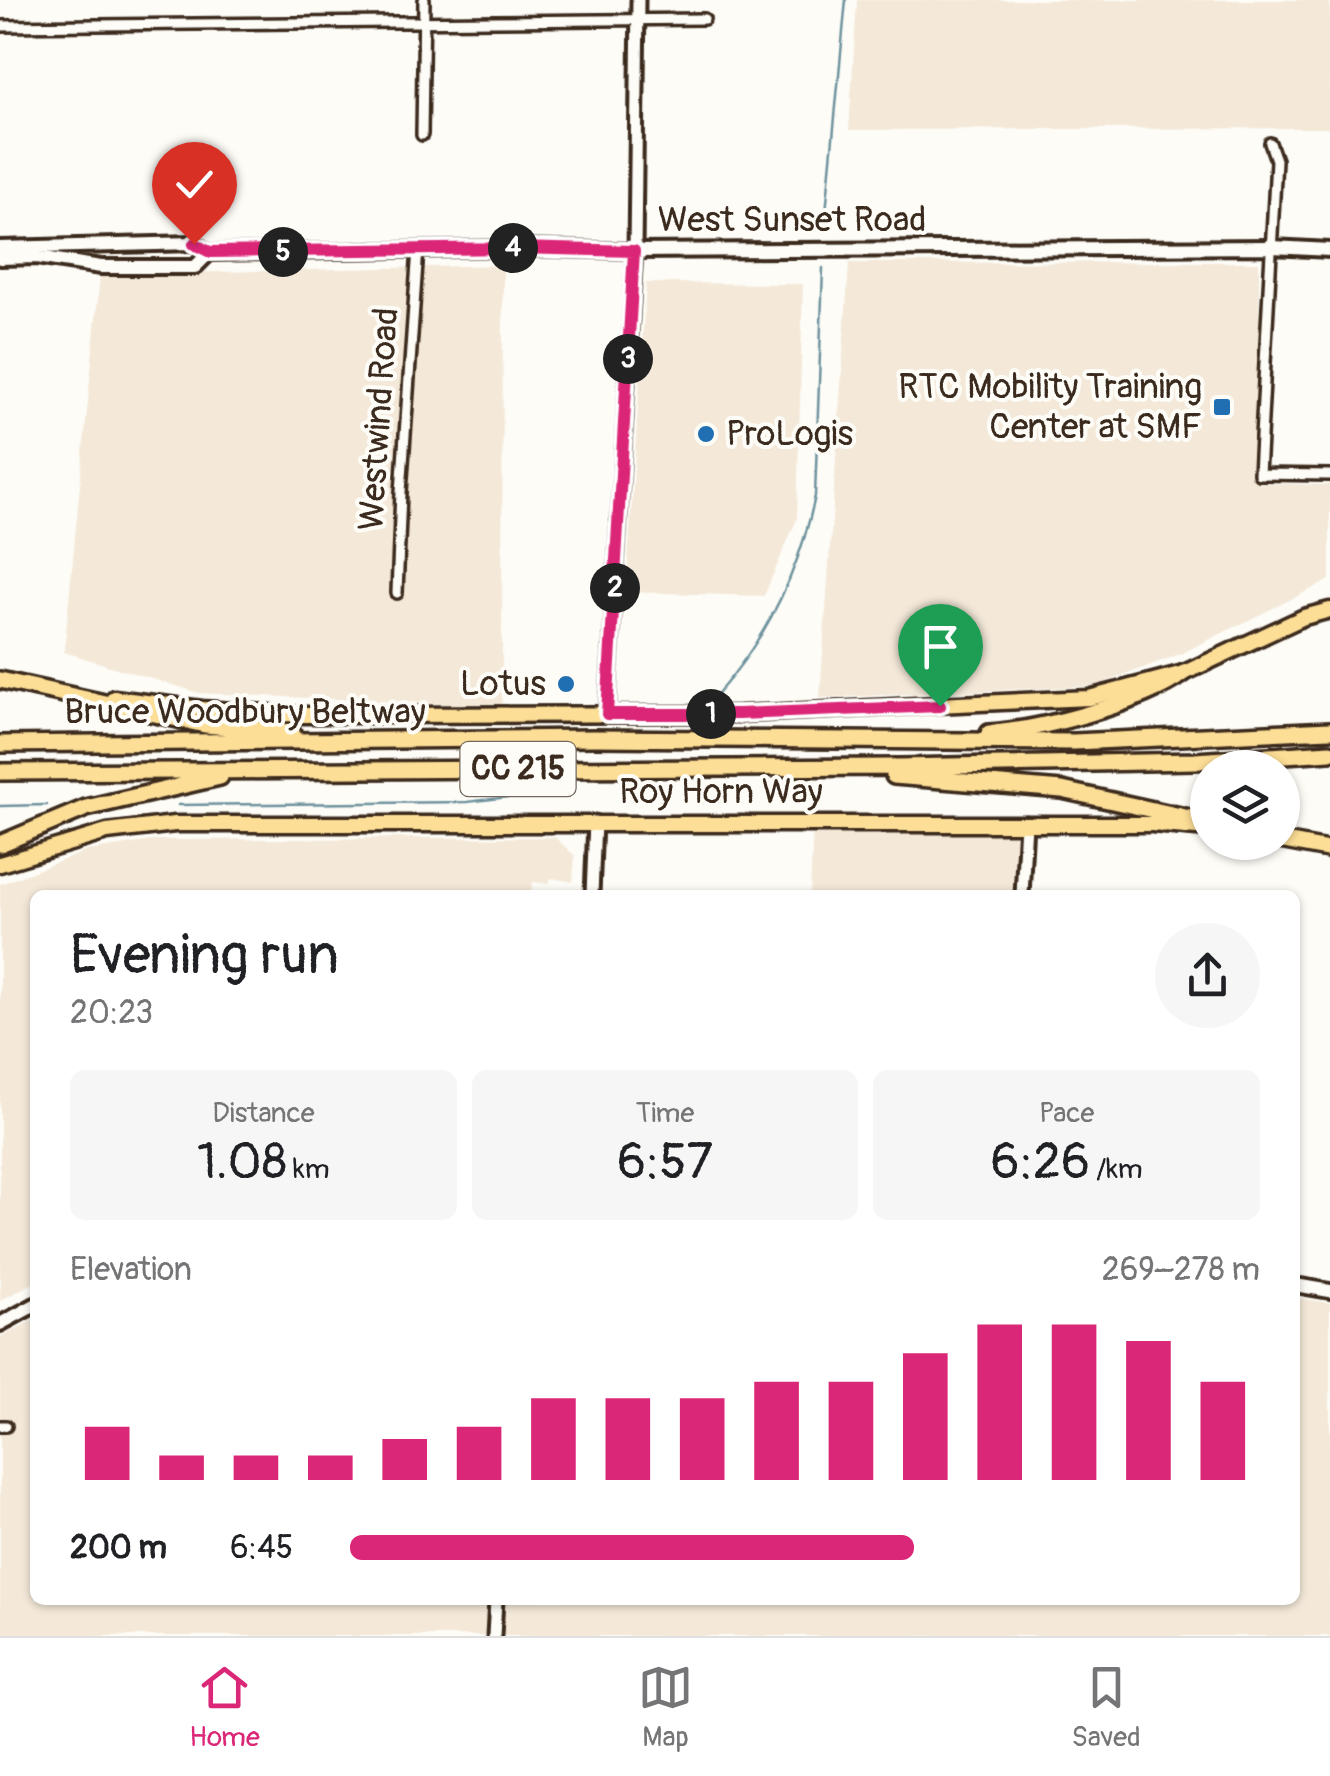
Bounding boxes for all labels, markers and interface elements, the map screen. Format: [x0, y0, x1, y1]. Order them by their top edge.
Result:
pin [152, 142, 237, 245]
icon: check [167, 157, 222, 212]
street label: West Sunset Road [658, 198, 926, 242]
pin: 4 [488, 223, 538, 273]
pin: 5 [258, 227, 308, 277]
text: 4 [505, 230, 521, 265]
text: 5 [275, 234, 291, 269]
street label: Westwind Road [349, 306, 409, 532]
pin: 3 [603, 334, 653, 384]
text: 3 [620, 341, 636, 376]
place label: RTC Mobility Training Center at SMF [898, 365, 1202, 449]
marker: RTC Mobility Training Center at SMF [1211, 396, 1233, 418]
place label: ProLogis [726, 412, 854, 456]
marker: ProLogis [695, 423, 717, 445]
pin: 2 [590, 563, 640, 613]
text: 2 [607, 570, 623, 605]
pin [898, 604, 983, 707]
icon: arrive [913, 619, 968, 674]
place label: Lotus [460, 662, 546, 706]
marker: Lotus [555, 673, 577, 695]
pin: 1 [686, 689, 736, 739]
street label: Bruce Woodbury Beltway [64, 690, 426, 734]
text: 1 [706, 696, 716, 731]
road number: CC 215 [460, 742, 576, 796]
map controls [1190, 750, 1300, 860]
button: layers [1190, 750, 1300, 860]
street label: Roy Horn Way [619, 770, 823, 814]
text: Evening run [70, 921, 339, 990]
button: share [1155, 923, 1260, 1028]
text: 20:23 [70, 993, 153, 1033]
text: Distance [212, 1096, 315, 1131]
text: Time [636, 1096, 694, 1131]
text: Pace [1039, 1096, 1094, 1131]
text: 1.08 [197, 1131, 287, 1194]
text: 6:57 [617, 1131, 713, 1194]
text: 6:26 [991, 1131, 1090, 1194]
text: km [287, 1152, 330, 1187]
text: /km [1090, 1152, 1143, 1187]
text: Elevation [70, 1250, 192, 1290]
text: 269–278 m [1102, 1250, 1260, 1290]
text: 200 m [70, 1528, 167, 1568]
text: 6:45 [230, 1528, 293, 1568]
tab: Home [189, 1660, 260, 1755]
tab: Map [638, 1660, 693, 1755]
tab: Saved [1071, 1660, 1141, 1755]

